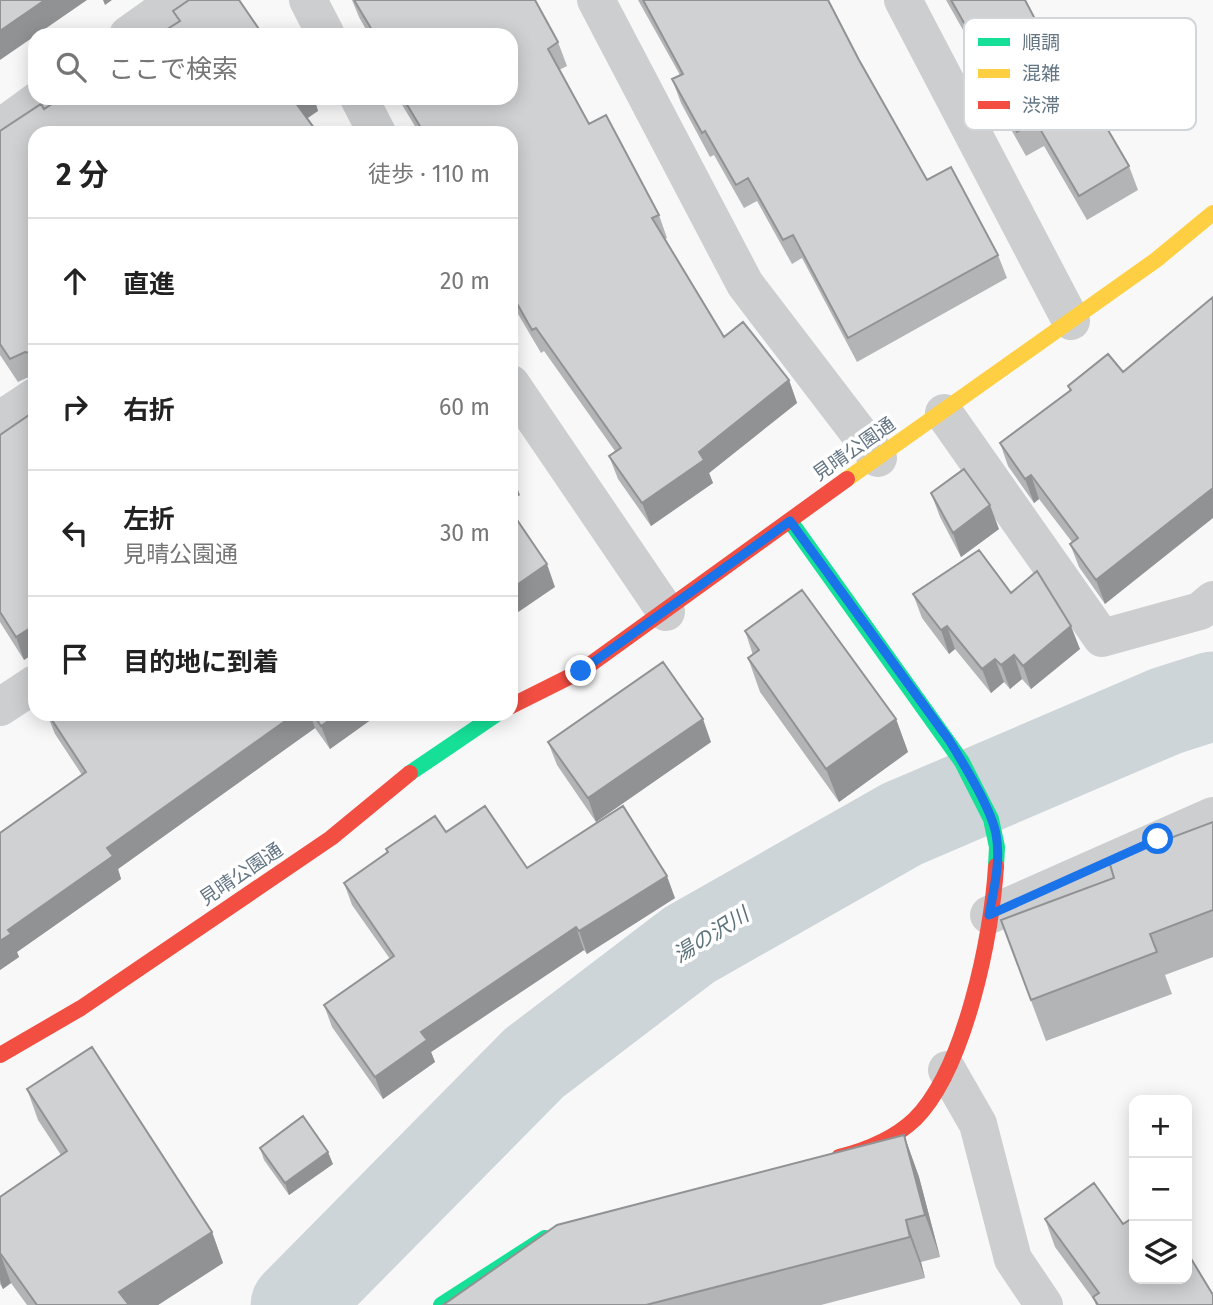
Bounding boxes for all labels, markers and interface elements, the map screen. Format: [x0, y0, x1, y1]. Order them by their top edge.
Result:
legend [964, 18, 1196, 130]
search box [28, 28, 518, 105]
text: 順調 [1022, 31, 1060, 54]
icon: search [52, 48, 90, 86]
text: ここで検索 [108, 54, 238, 85]
text: 混雑 [1022, 62, 1060, 85]
text: 渋滞 [1022, 94, 1060, 117]
text: 2 分 [56, 157, 109, 193]
text: 徒歩 · 110 m [368, 160, 490, 188]
icon: ahead [56, 262, 94, 300]
text: 20 m [440, 267, 490, 295]
text: 直進 [123, 269, 175, 300]
icon: right [56, 388, 94, 426]
text: 60 m [439, 393, 490, 421]
text: 右折 [123, 395, 175, 426]
street label: 見晴公園通 [808, 412, 900, 486]
text: 左折 [123, 504, 175, 535]
icon: left [56, 514, 94, 552]
text: 30 m [440, 519, 490, 547]
text: 見晴公園通 [123, 540, 238, 568]
icon: arrive [56, 640, 94, 678]
text: 目的地に到着 [123, 647, 279, 678]
route end [565, 655, 596, 686]
route start [1142, 823, 1173, 854]
street label: 見晴公園通 [195, 838, 287, 910]
water label: 湯の沢川 [668, 901, 755, 968]
map controls [1129, 1095, 1192, 1284]
button: + [1129, 1095, 1192, 1158]
button: − [1129, 1158, 1192, 1221]
button: layers [1129, 1221, 1192, 1284]

